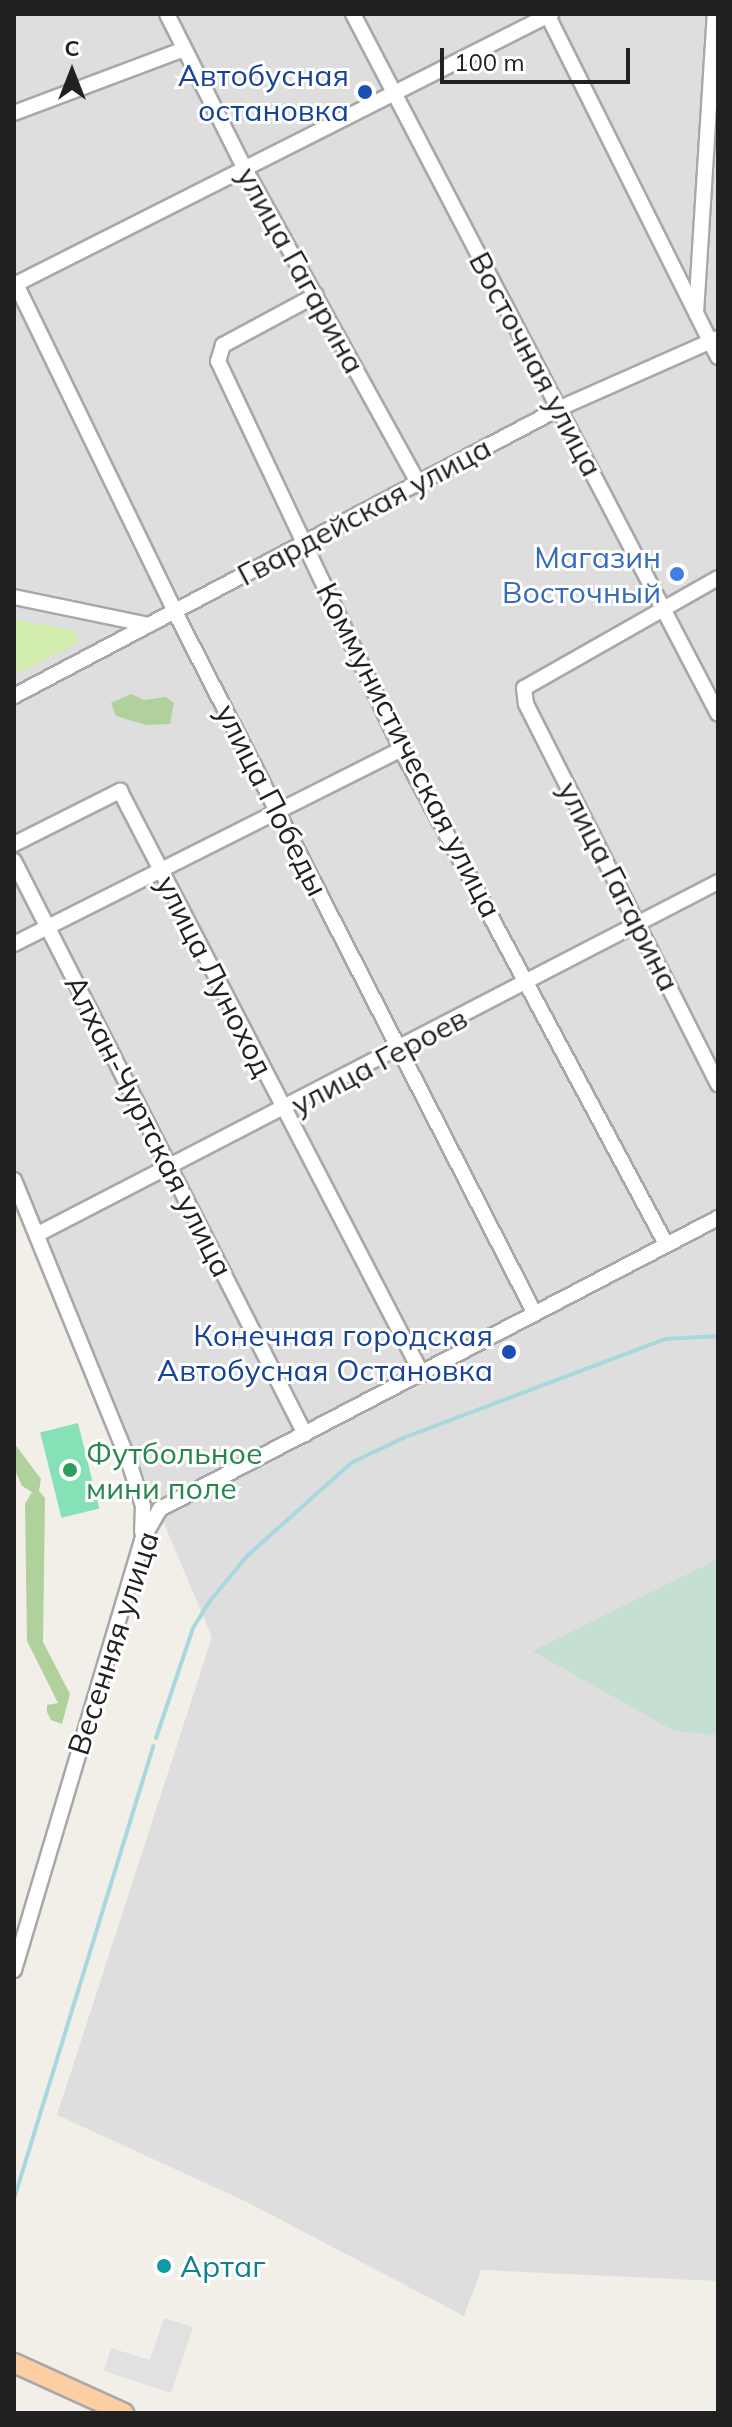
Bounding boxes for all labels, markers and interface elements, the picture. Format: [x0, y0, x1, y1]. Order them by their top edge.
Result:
north arrow [32, 32, 112, 112]
scale bar [444, 32, 634, 82]
text: С [64, 34, 80, 62]
text: 100 m [454, 47, 525, 77]
place label: Автобусная остановка [178, 57, 349, 128]
marker: Автобусная остановка [356, 83, 374, 101]
street label: улица Гагарина [229, 161, 373, 379]
street label: Восточная улица [462, 246, 610, 482]
street label: Гвардейская улица [231, 429, 497, 593]
place label: Магазин Восточный [502, 539, 661, 610]
marker: Магазин Восточный [668, 565, 686, 583]
street label: Коммунистическая улица [309, 577, 509, 923]
street label: улица Победы [208, 698, 336, 902]
street label: улица Гагарина [551, 775, 687, 997]
street label: улица Луноход [149, 869, 281, 1083]
street label: Алхан-Чуртская улица [57, 969, 241, 1283]
street label: улица Героев [285, 1000, 473, 1122]
place label: Конечная городская Автобусная Остановка [157, 1317, 493, 1388]
marker: Конечная городская Автобусная Остановка [500, 1343, 518, 1361]
place label: Футбольное мини поле [86, 1435, 263, 1506]
marker: Футбольное мини поле [61, 1461, 79, 1479]
street label: Весенняя улица [60, 1527, 166, 1759]
place label: Артаг [180, 2248, 266, 2284]
marker: Артаг [155, 2257, 173, 2275]

